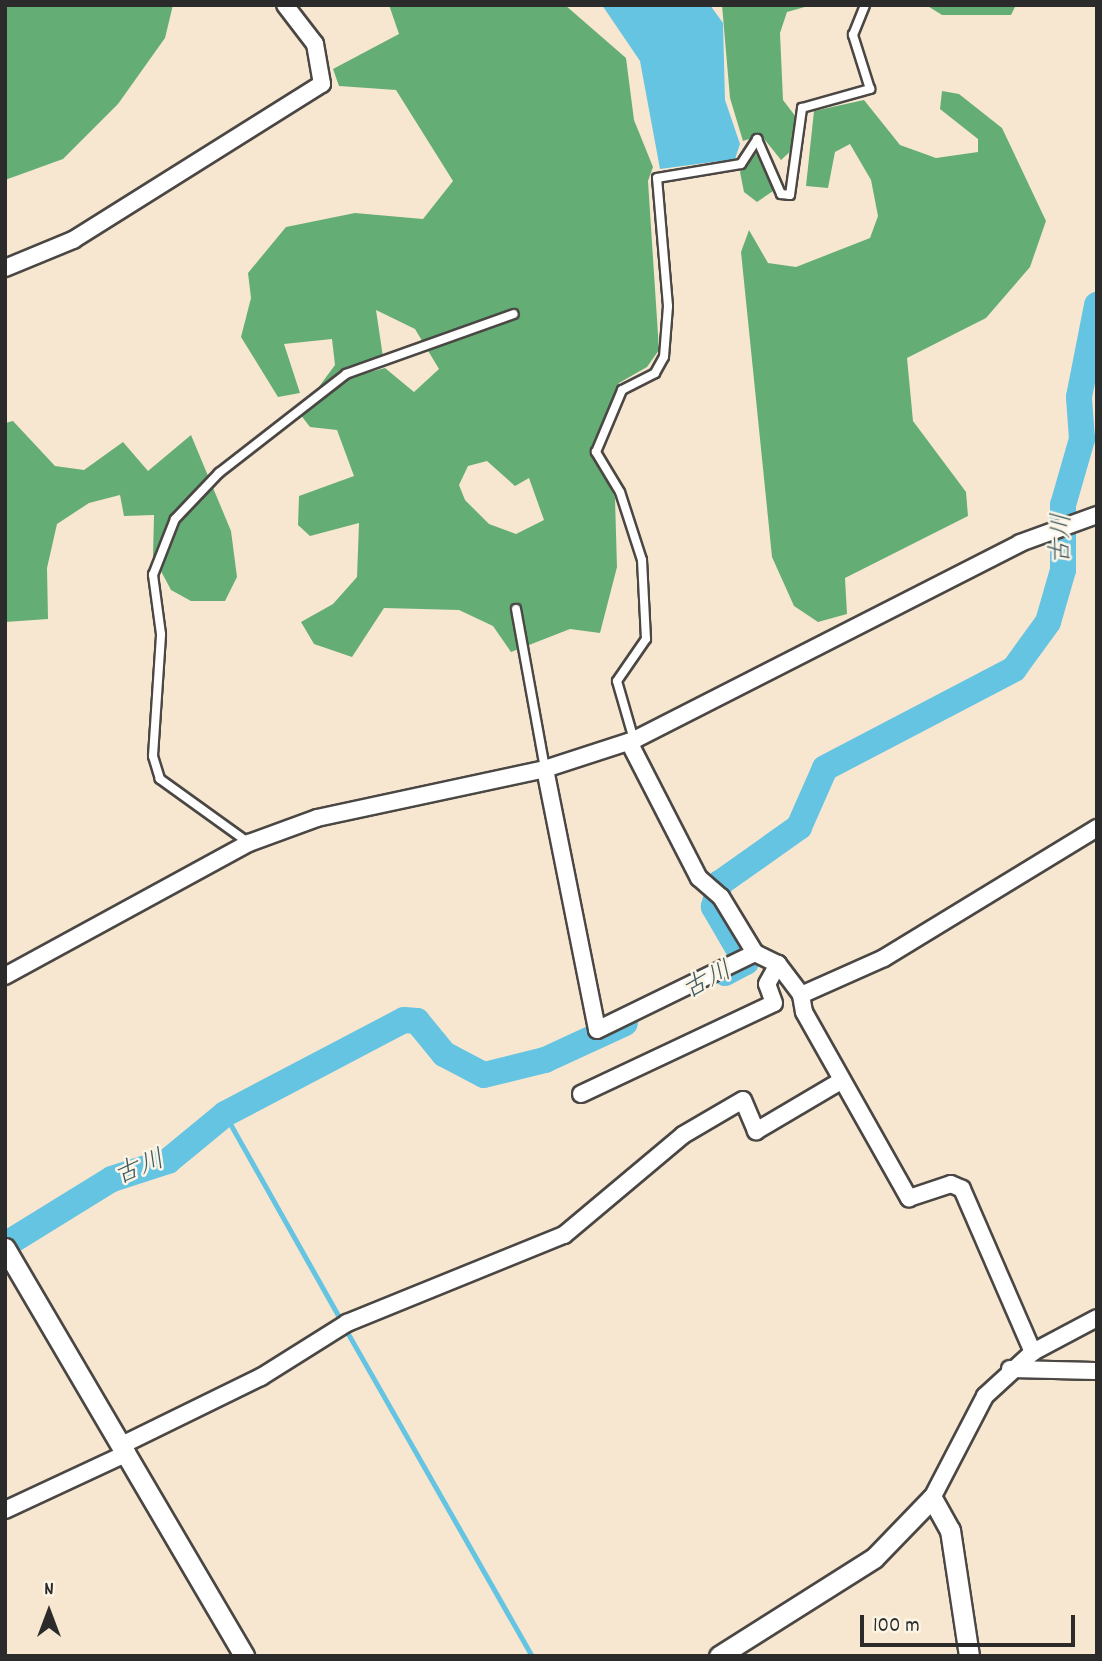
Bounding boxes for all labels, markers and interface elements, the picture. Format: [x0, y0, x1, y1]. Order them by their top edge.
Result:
water label: 古川 [1047, 512, 1079, 566]
water label: 古川 [678, 956, 738, 1008]
water label: 古川 [110, 1145, 170, 1193]
north arrow [14, 1577, 84, 1647]
text: N [44, 1577, 54, 1604]
scale bar [864, 1602, 1079, 1646]
text: 100 m [873, 1612, 920, 1642]

